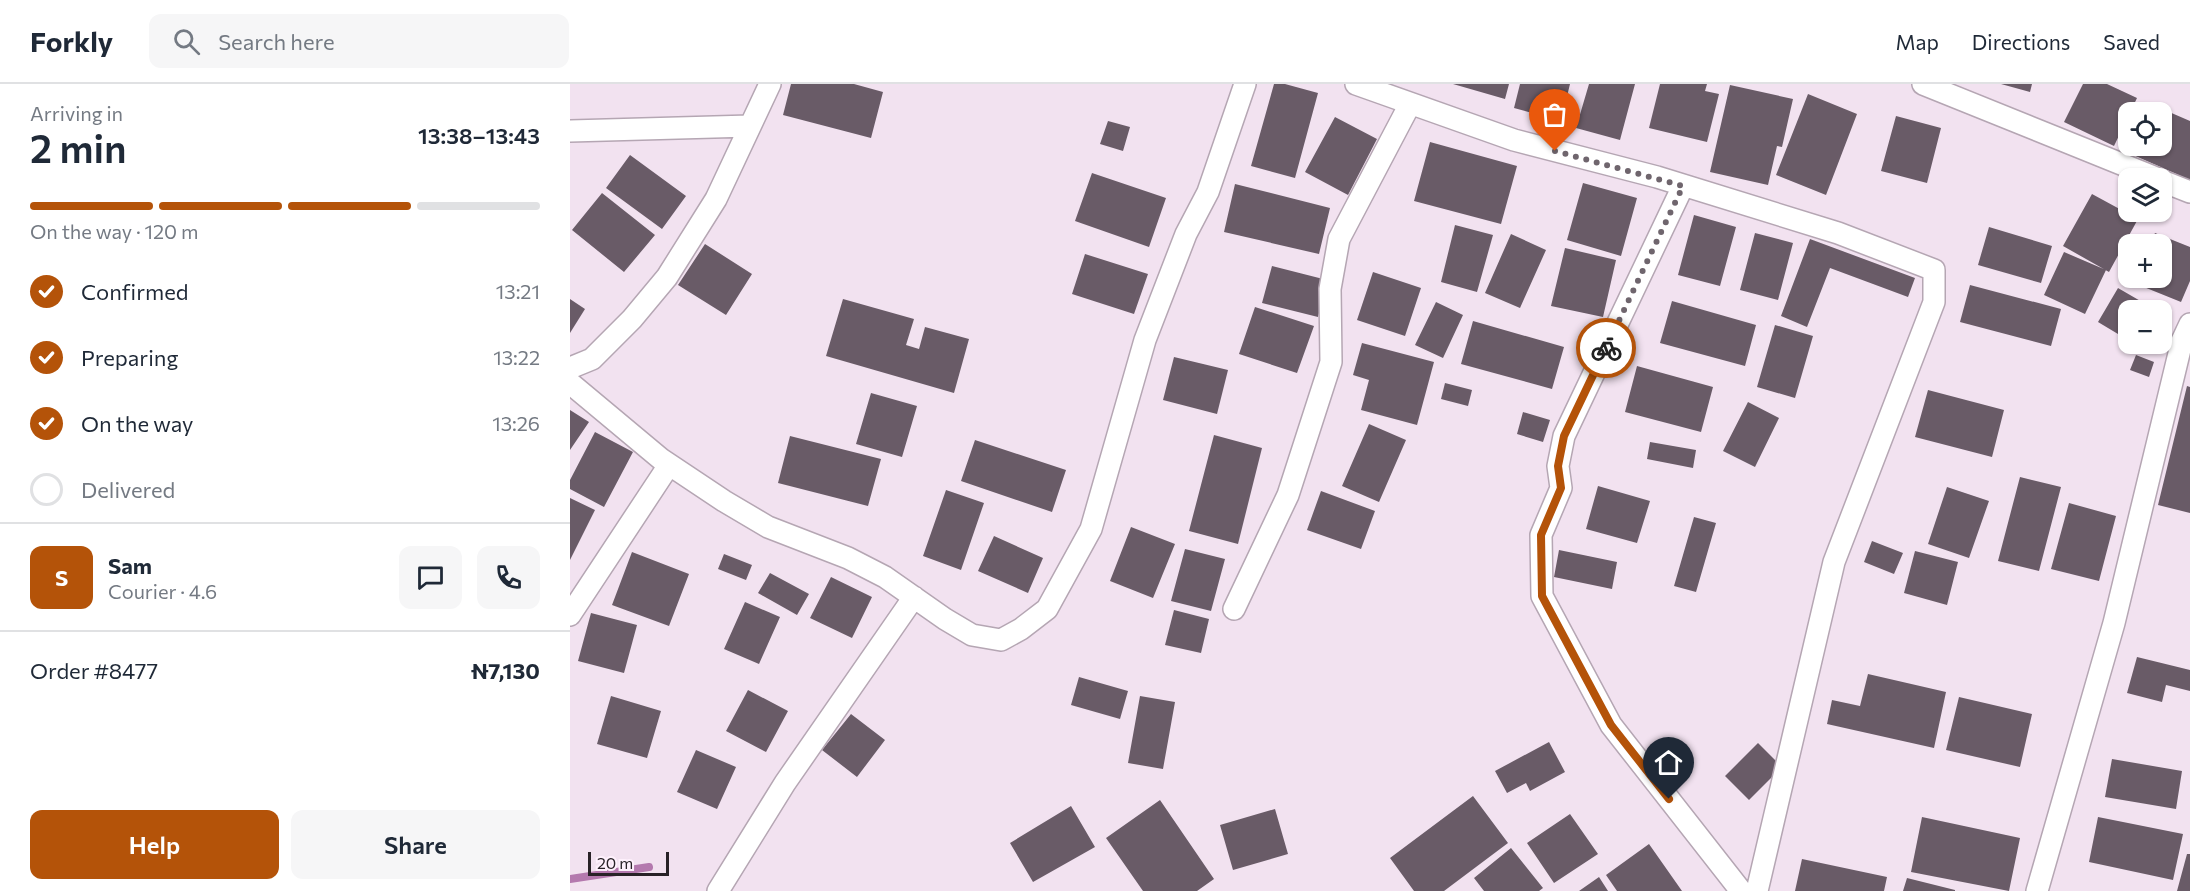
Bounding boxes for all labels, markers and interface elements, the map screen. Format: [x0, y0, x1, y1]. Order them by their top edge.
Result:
search box [149, 14, 569, 68]
text: Forkly [30, 24, 113, 58]
icon: search [170, 25, 203, 58]
text: Search here [218, 28, 335, 55]
text: Map [1896, 29, 1939, 54]
text: Directions [1972, 29, 2070, 54]
text: Saved [2103, 29, 2160, 54]
pin [1529, 89, 1580, 151]
icon: bag [1538, 98, 1571, 131]
text: Arriving in [30, 101, 123, 125]
map controls [2118, 102, 2172, 354]
button: locate [2118, 102, 2172, 156]
text: 13:38–13:43 [418, 122, 540, 149]
text: 2 min [30, 123, 127, 171]
button: layers [2118, 168, 2172, 222]
text: On the way · 120 m [30, 219, 198, 243]
button: + [2118, 234, 2172, 288]
icon: check [30, 275, 63, 308]
text: Confirmed [81, 278, 188, 305]
text: 13:21 [496, 279, 540, 303]
button: − [2118, 300, 2172, 354]
courier [1576, 318, 1636, 378]
icon: bike [1590, 332, 1623, 365]
icon: check [30, 341, 63, 374]
text: Preparing [81, 344, 178, 371]
text: 13:22 [493, 345, 540, 369]
icon: check [30, 407, 63, 440]
text: On the way [81, 410, 193, 437]
text: 13:26 [492, 411, 540, 435]
text: Delivered [81, 476, 175, 503]
button: chat [399, 546, 462, 609]
button: phone [477, 546, 540, 609]
text: Sam [108, 552, 152, 579]
text: S [55, 564, 68, 591]
text: Courier · 4.6 [108, 579, 217, 603]
text: Order #8477 [30, 657, 158, 684]
text: ₦7,130 [470, 657, 540, 684]
pin [1643, 737, 1694, 799]
icon: home [1652, 746, 1685, 779]
button: Help [30, 810, 279, 879]
button: Share [291, 810, 540, 879]
scale bar [588, 849, 669, 876]
text: 20 m [597, 853, 633, 872]

